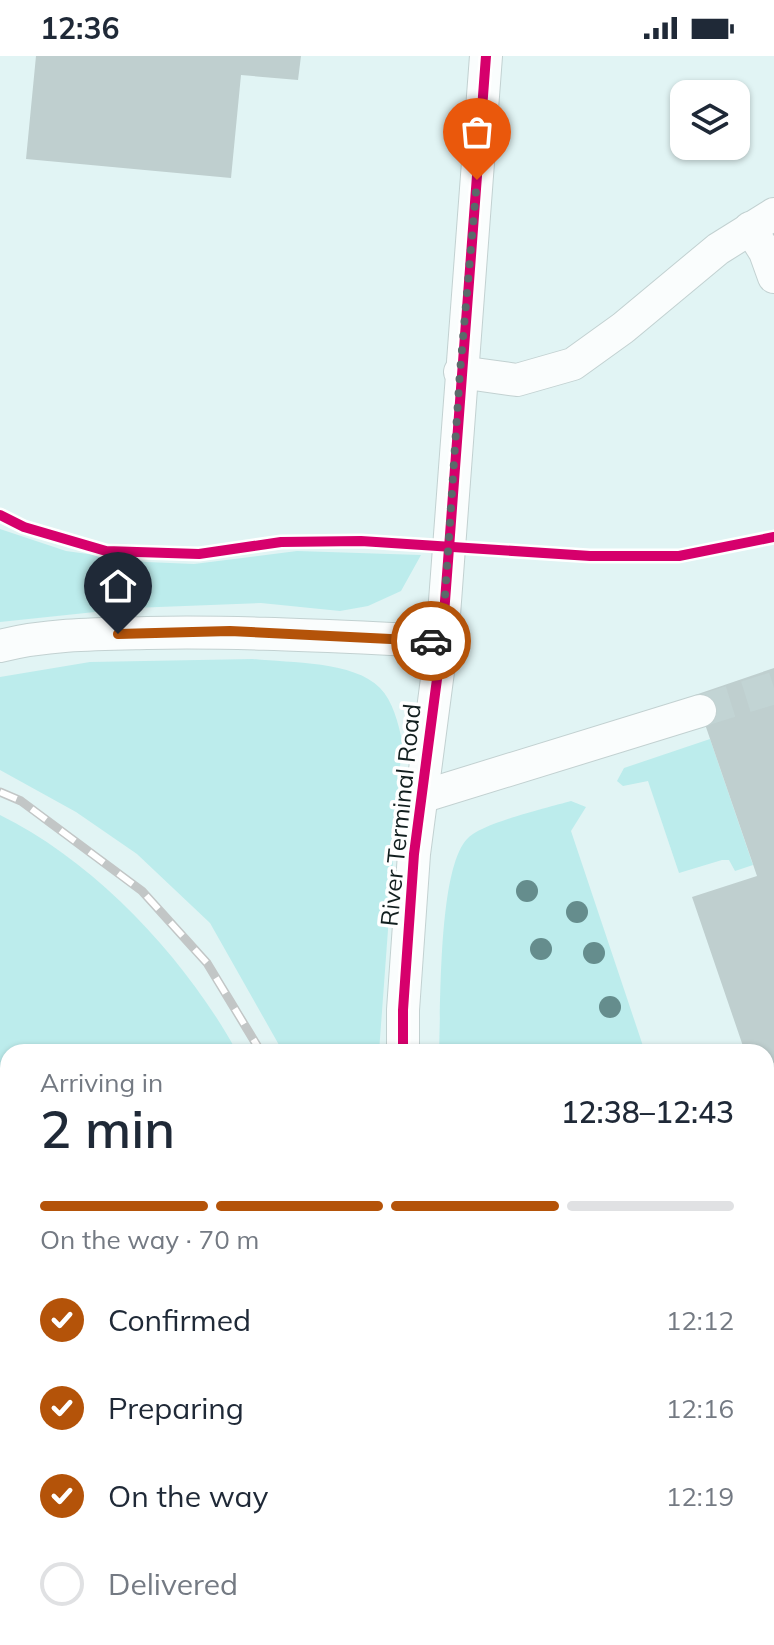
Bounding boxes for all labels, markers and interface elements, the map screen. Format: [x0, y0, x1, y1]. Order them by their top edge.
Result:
text: 12:36 [40, 9, 119, 47]
map controls [670, 80, 750, 160]
button: layers [670, 80, 750, 160]
pin [443, 98, 511, 180]
icon: bag [455, 110, 499, 154]
pin [84, 552, 152, 634]
icon: home [96, 564, 140, 608]
courier [391, 601, 471, 681]
icon: car [409, 619, 453, 663]
street label: River Terminal Road [373, 702, 427, 928]
text: Arriving in [40, 1066, 163, 1099]
text: 12:38–12:43 [561, 1093, 734, 1131]
text: 2 min [40, 1096, 175, 1161]
text: On the way · 70 m [40, 1223, 259, 1256]
icon: check [40, 1298, 84, 1342]
text: Confirmed [108, 1301, 251, 1339]
text: 12:12 [666, 1304, 734, 1337]
icon: check [40, 1386, 84, 1430]
text: Preparing [108, 1389, 244, 1427]
text: 12:16 [666, 1392, 734, 1425]
icon: check [40, 1474, 84, 1518]
text: On the way [108, 1477, 268, 1515]
text: 12:19 [666, 1480, 734, 1513]
text: Delivered [108, 1565, 238, 1603]

